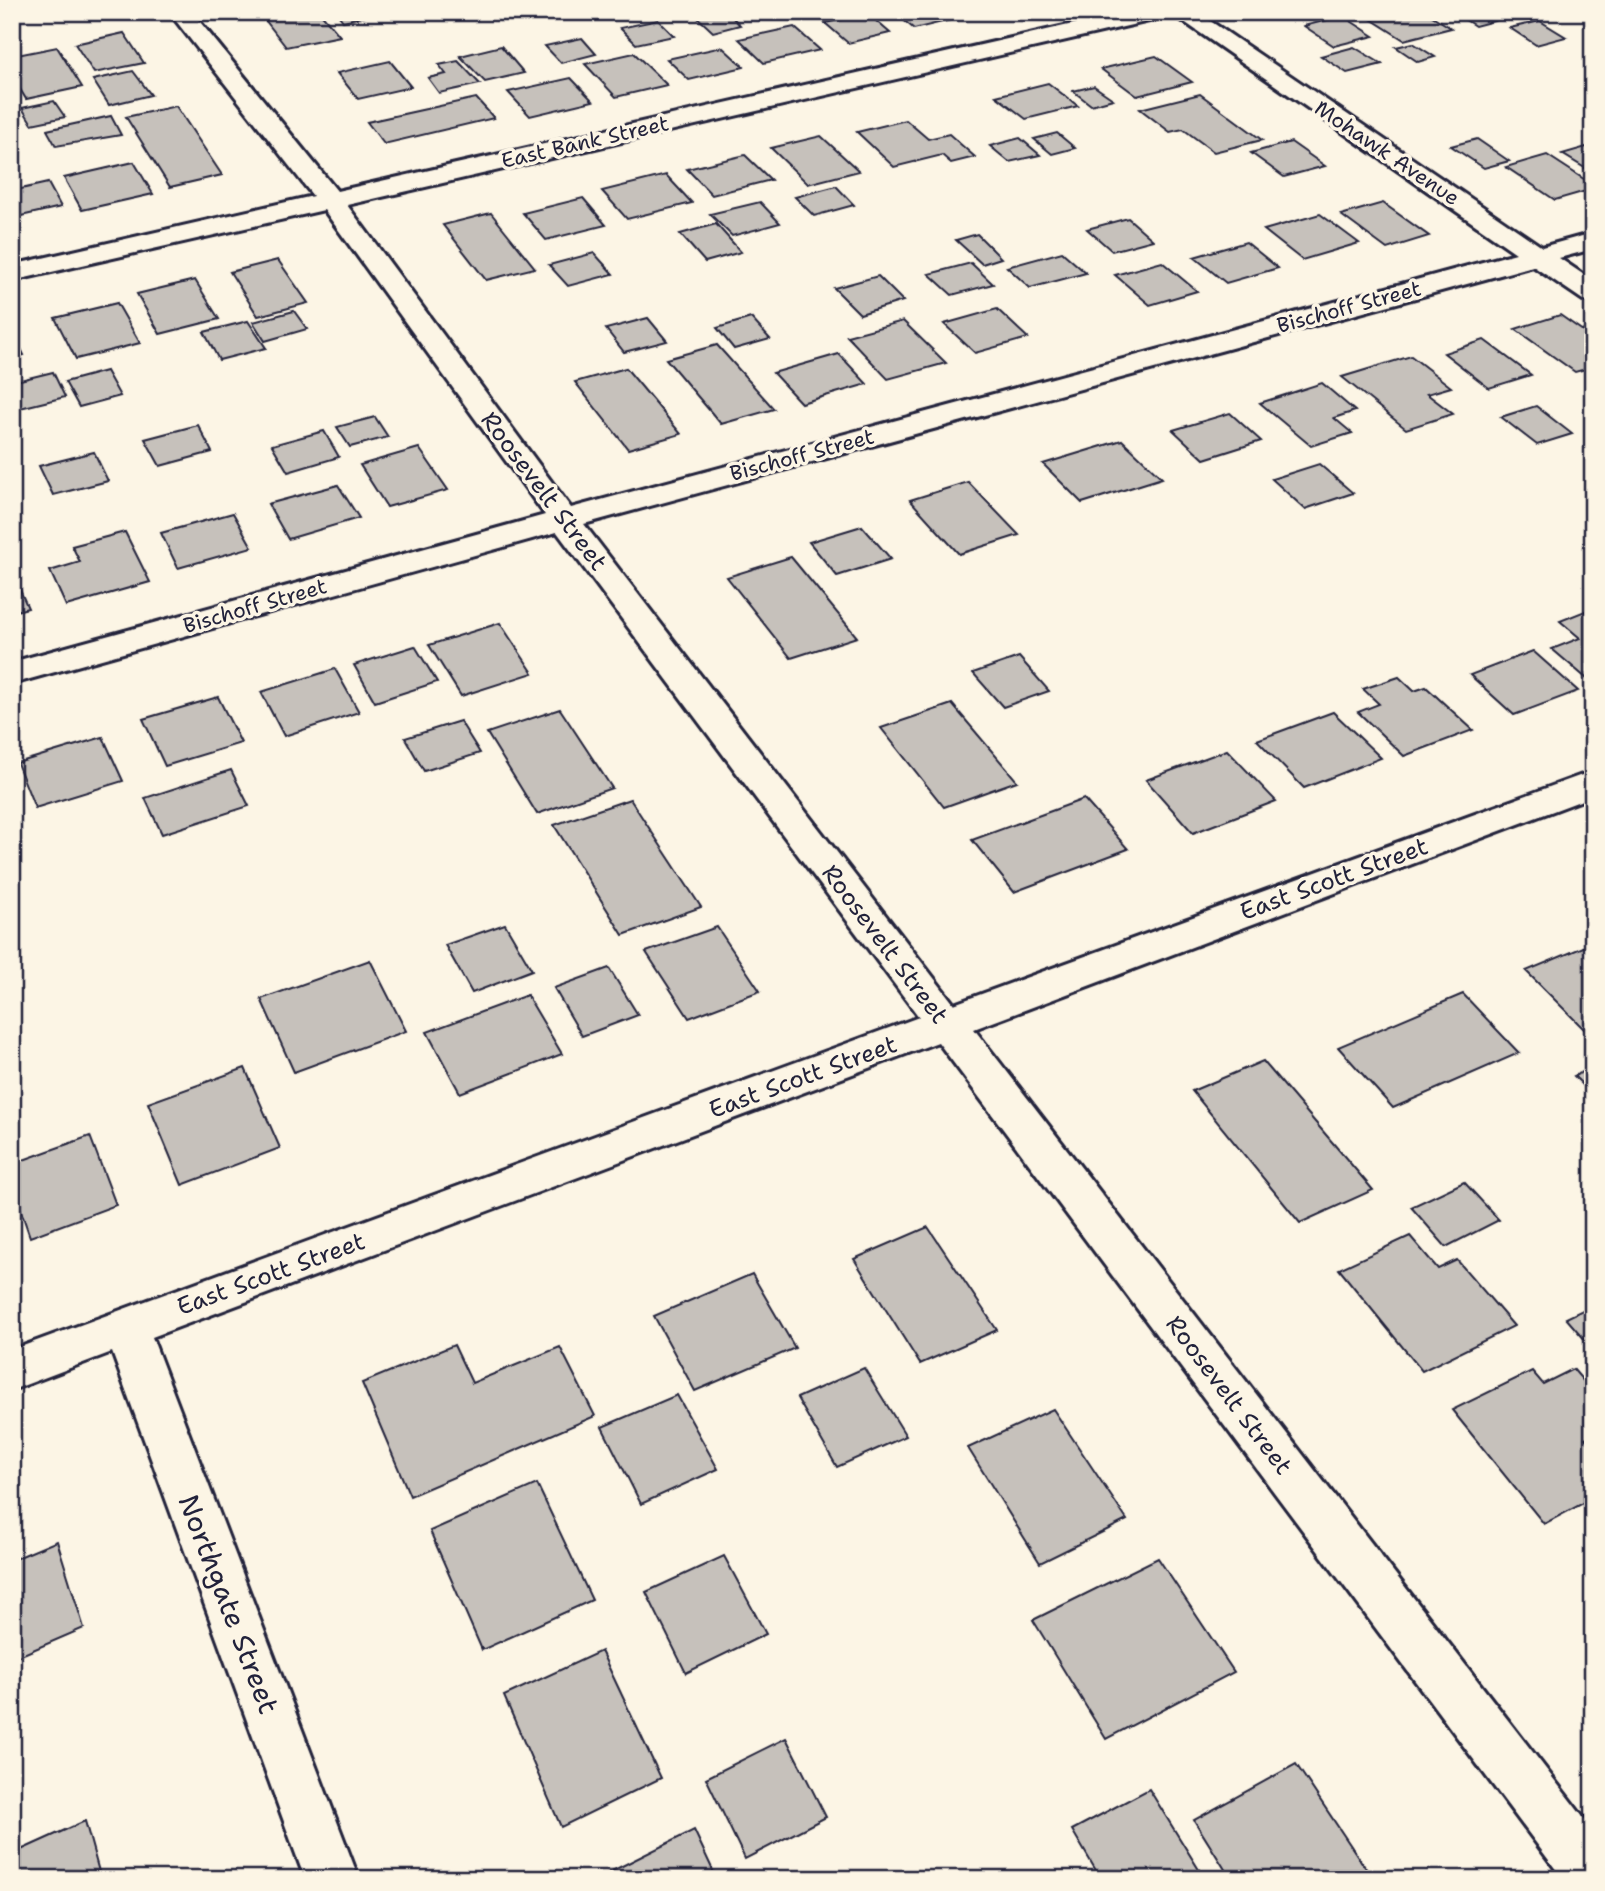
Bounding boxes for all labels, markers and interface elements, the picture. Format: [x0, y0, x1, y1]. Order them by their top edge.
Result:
street label: Mohawk Avenue [1309, 94, 1465, 212]
street label: East Bank Street [499, 109, 671, 175]
street label: Bischoff Street [1274, 274, 1424, 340]
street label: Roosevelt Street [474, 405, 614, 577]
street label: Bischoff Street [727, 422, 877, 488]
street label: Bischoff Street [180, 572, 330, 640]
street label: East Scott Street [1236, 830, 1432, 928]
street label: Roosevelt Street [815, 858, 955, 1030]
street label: East Scott Street [705, 1028, 901, 1126]
street label: East Scott Street [173, 1225, 369, 1323]
street label: Roosevelt Street [1159, 1309, 1299, 1481]
street label: Northgate Street [170, 1489, 288, 1719]

